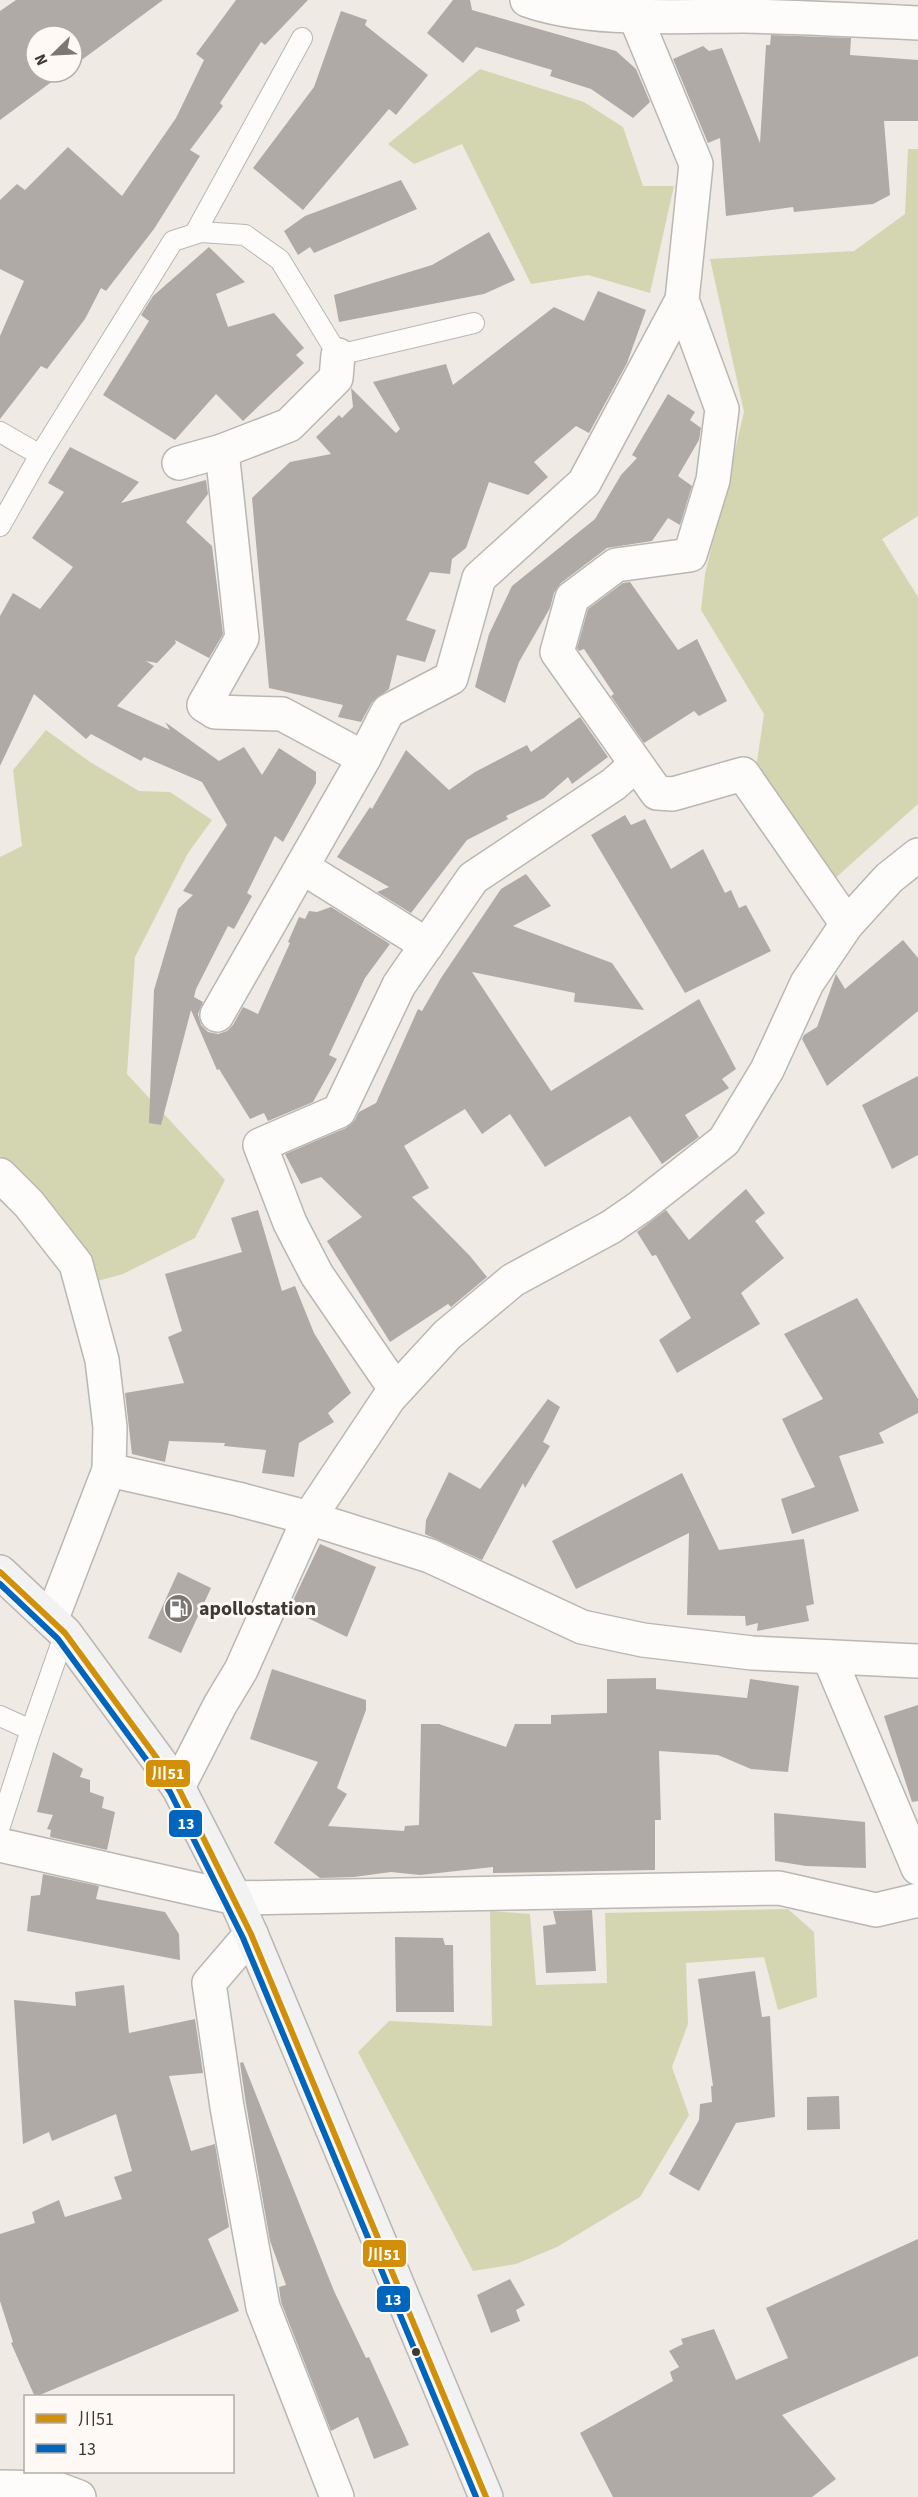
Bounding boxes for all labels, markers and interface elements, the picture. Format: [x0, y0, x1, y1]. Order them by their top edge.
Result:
north arrow [24, 24, 84, 84]
text: N [29, 50, 53, 69]
fuel station icon: apollostation [162, 1593, 194, 1625]
place label: apollostation [199, 1595, 316, 1623]
line badge: 川51 [145, 1759, 191, 1788]
text: 川51 [152, 1763, 184, 1785]
line badge: 13 [168, 1809, 203, 1838]
text: 13 [178, 1813, 194, 1835]
line badge: 川51 [362, 2239, 407, 2268]
text: 川51 [368, 2244, 400, 2266]
line badge: 13 [376, 2285, 411, 2313]
text: 13 [385, 2289, 401, 2311]
unlabelled marker [410, 2346, 422, 2358]
legend [24, 2395, 234, 2473]
text: 川51 [78, 2407, 114, 2432]
text: 13 [78, 2437, 96, 2462]

